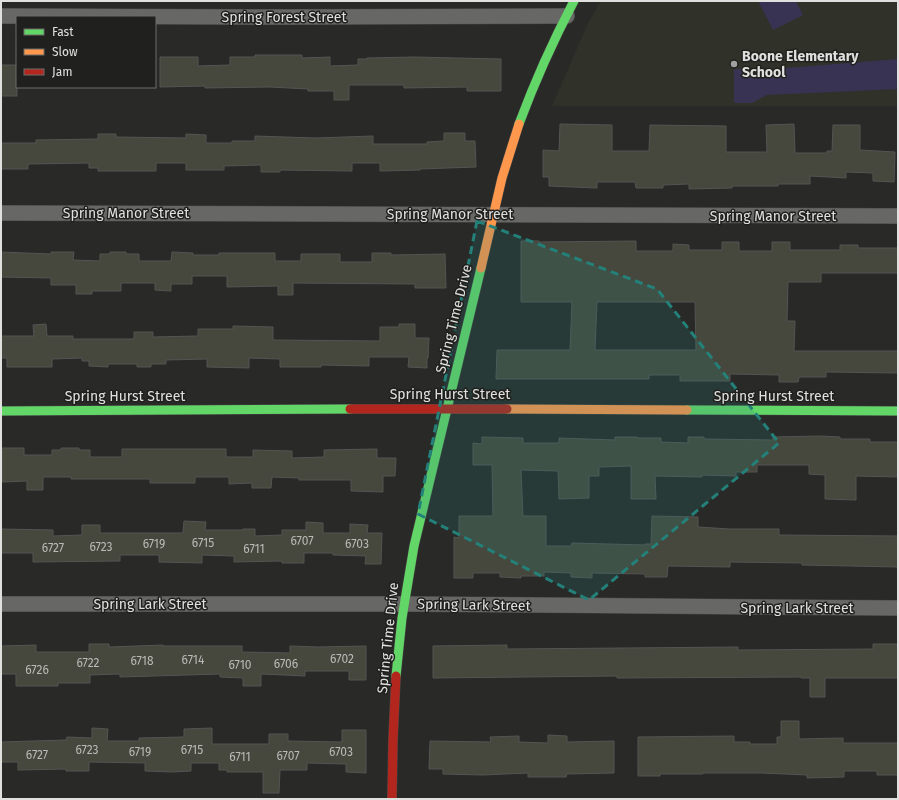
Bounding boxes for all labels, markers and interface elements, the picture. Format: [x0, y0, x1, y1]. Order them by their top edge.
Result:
street label: Spring Forest Street [222, 9, 347, 26]
legend [16, 16, 156, 88]
text: Fast [52, 25, 74, 39]
text: Slow [52, 45, 78, 59]
place label: Boone Elementary School [742, 48, 859, 81]
marker: Boone Elementary School [729, 59, 739, 69]
text: Jam [52, 65, 72, 79]
street label: Spring Manor Street [63, 205, 190, 222]
street label: Spring Manor Street [387, 206, 514, 223]
street label: Spring Manor Street [710, 208, 837, 225]
street label: Spring Time Drive [432, 263, 476, 375]
street label: Spring Hurst Street [390, 386, 511, 403]
street label: Spring Hurst Street [65, 388, 186, 405]
street label: Spring Hurst Street [714, 388, 835, 405]
house number: 6707 [290, 534, 314, 548]
house number: 6715 [192, 536, 214, 550]
house number: 6719 [143, 537, 165, 551]
house number: 6703 [345, 537, 369, 551]
house number: 6723 [89, 540, 113, 554]
house number: 6727 [42, 541, 64, 555]
house number: 6711 [243, 542, 265, 556]
street label: Spring Time Drive [374, 581, 402, 695]
street label: Spring Lark Street [93, 596, 208, 613]
street label: Spring Lark Street [417, 596, 532, 615]
street label: Spring Lark Street [740, 600, 855, 617]
house number: 6702 [330, 652, 354, 666]
house number: 6714 [182, 653, 205, 667]
house number: 6718 [130, 654, 154, 668]
house number: 6722 [76, 656, 100, 670]
house number: 6706 [274, 657, 298, 671]
house number: 6710 [228, 658, 252, 672]
house number: 6726 [25, 663, 49, 677]
house number: 6723 [75, 743, 99, 757]
house number: 6715 [181, 743, 203, 757]
house number: 6719 [129, 745, 151, 759]
house number: 6703 [329, 745, 353, 759]
house number: 6727 [26, 748, 48, 762]
house number: 6707 [276, 749, 300, 763]
house number: 6711 [229, 750, 251, 764]

